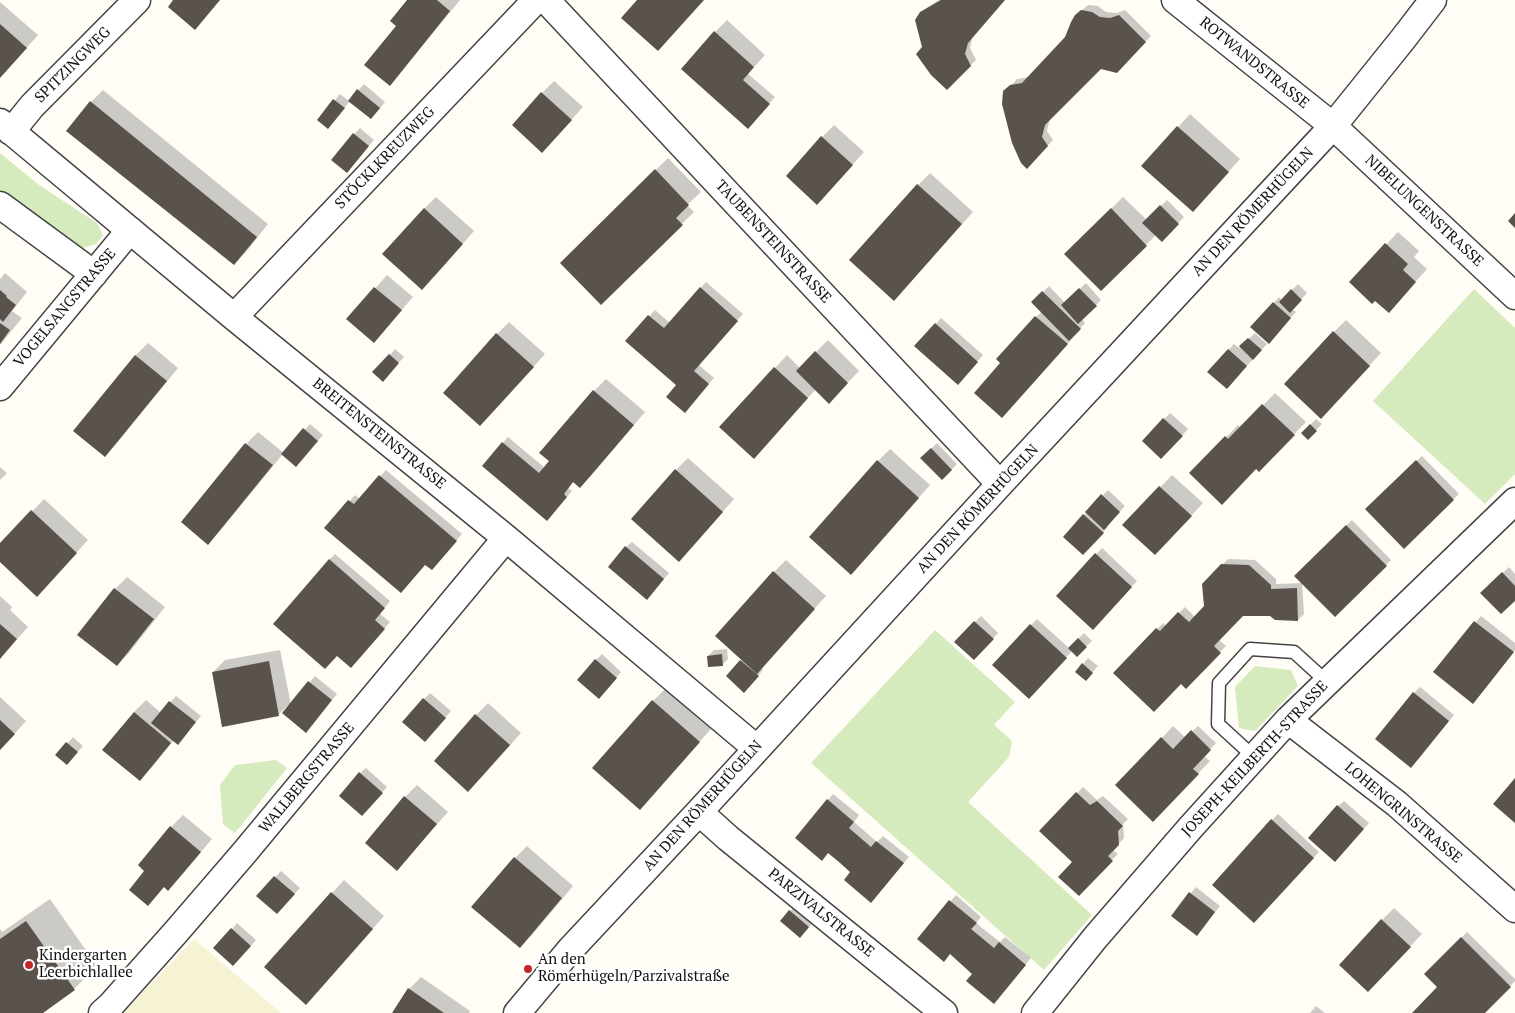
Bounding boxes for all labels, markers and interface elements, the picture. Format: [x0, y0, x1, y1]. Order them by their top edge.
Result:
street label: ROTWANDSTRASSE [1196, 13, 1312, 113]
street label: SPITZINGWEG [31, 23, 115, 107]
street label: STÖCKLKREUZWEG [331, 103, 439, 213]
street label: AN DEN RÖMERHÜGELN [1189, 144, 1317, 280]
street label: NIBELUNGENSTRASSE [1361, 151, 1487, 271]
street label: TAUBENSTEINSTRASSE [711, 177, 835, 307]
street label: VOGELSANGSTRASSE [10, 245, 120, 371]
street label: BREITENSTEINSTRASSE [309, 375, 449, 493]
street label: AN DEN RÖMERHÜGELN [914, 441, 1042, 577]
street label: JOSEPH-KEILBERTH-STRASSE [1178, 677, 1332, 841]
street label: WALLBERGSTRASSE [256, 719, 358, 837]
street label: AN DEN RÖMERHÜGELN [640, 737, 766, 875]
street label: LOHENGRINSTRASSE [1341, 759, 1465, 867]
street label: PARZIVALSTRASSE [764, 865, 878, 961]
place label: Kindergarten Leerbichlallee [39, 947, 133, 982]
place label: An den Römerhügeln/Parzivalstraße [538, 951, 730, 986]
marker: Kindergarten Leerbichlallee [23, 959, 35, 971]
marker: An den Römerhügeln/Parzivalstraße [522, 963, 534, 975]

